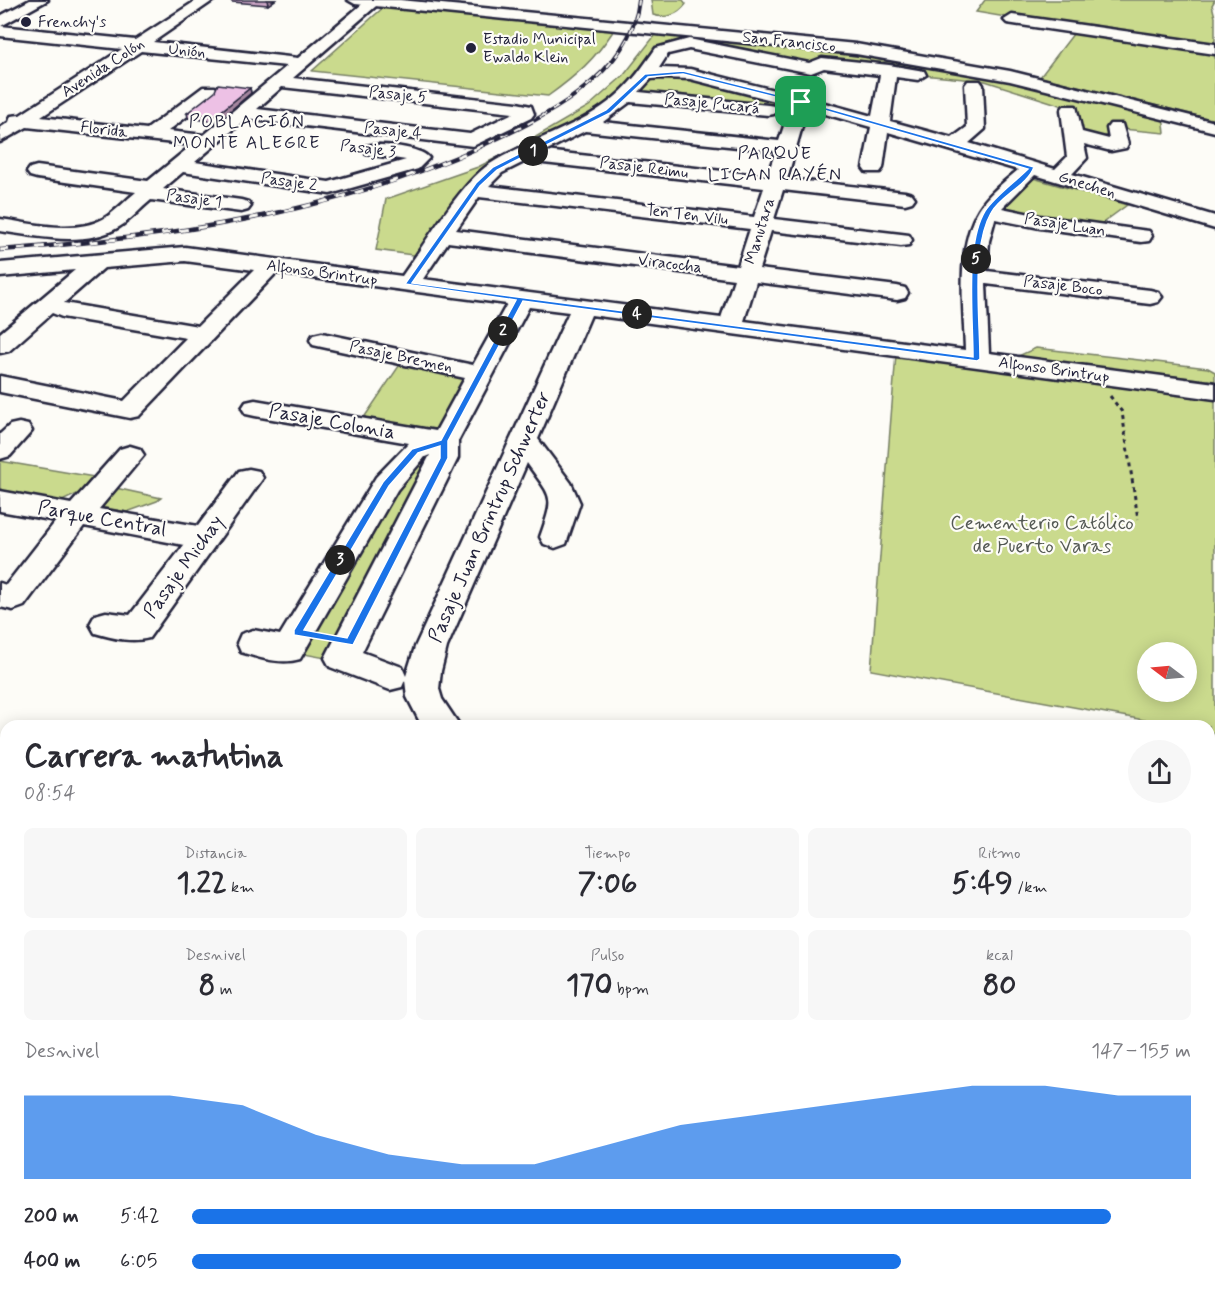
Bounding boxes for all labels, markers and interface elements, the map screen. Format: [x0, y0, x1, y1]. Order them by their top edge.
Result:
place label: Frenchy's [38, 12, 106, 33]
marker: Frenchy's [19, 15, 33, 29]
street label: San Francisco [741, 27, 837, 57]
place label: Estadio Municipal Ewaldo Klein [483, 29, 596, 68]
street label: Avenida Colón [58, 33, 148, 103]
street label: Unión [167, 39, 207, 63]
marker: Estadio Municipal Ewaldo Klein [464, 41, 478, 55]
pin [775, 76, 826, 127]
street label: Pasaje 5 [368, 82, 428, 108]
icon: arrive [784, 85, 817, 118]
street label: Pasaje Pucará [663, 89, 761, 119]
district label: POBLACIÓN MONTE ALEGRE [173, 110, 321, 155]
street label: Florida [79, 117, 129, 143]
street label: Pasaje 4 [363, 117, 423, 145]
street label: Pasaje 3 [339, 135, 397, 163]
pin: 1 [518, 136, 548, 166]
text: 1 [529, 140, 537, 161]
district label: PARQUE LICAN RAYÉN [708, 142, 842, 187]
street label: Pasaje Reimu [599, 152, 689, 184]
street label: Gnechen [1056, 166, 1118, 204]
street label: Pasaje 2 [260, 168, 319, 196]
street label: Pasaje 1 [165, 185, 223, 213]
street label: Manutara [740, 195, 780, 267]
street label: Ten Ten Vilu [645, 200, 729, 230]
street label: Pasaje Luan [1023, 208, 1107, 242]
pin: 5 [961, 244, 991, 274]
text: 5 [971, 248, 981, 269]
street label: Viracocha [637, 250, 703, 278]
street label: Alfonso Brintrup [265, 255, 379, 293]
street label: Pasaje Boco [1022, 271, 1104, 301]
pin: 4 [622, 299, 652, 329]
text: 4 [632, 303, 642, 324]
pin: 2 [488, 316, 518, 346]
text: 2 [499, 320, 507, 341]
street label: Pasaje Bremen [348, 336, 454, 378]
street label: Alfonso Brintrup [997, 352, 1111, 390]
street label: Pasaje Juan Brintrup Schwerter [422, 387, 558, 647]
street label: Pasaje Colonia [267, 398, 397, 446]
street label: Parque Central [36, 494, 169, 544]
street label: Pasaje Michay [137, 510, 231, 624]
park label: Cementerio Católico de Puerto Varas [950, 510, 1134, 560]
pin: 3 [325, 545, 355, 575]
text: 3 [336, 549, 344, 570]
north arrow [1137, 642, 1197, 702]
map controls [1137, 642, 1197, 702]
text: Carrera matutina [24, 735, 284, 779]
button: share [1128, 740, 1191, 803]
text: 08:54 [24, 780, 76, 807]
text: Distancia [184, 843, 247, 864]
text: Tiempo [584, 843, 631, 864]
text: Ritmo [978, 843, 1021, 864]
text: 1.22 [177, 864, 227, 903]
text: 7:06 [578, 864, 637, 903]
text: 5:49 [952, 864, 1013, 903]
text: km [227, 877, 254, 898]
text: /km [1013, 877, 1048, 898]
text: Desnivel [185, 945, 246, 966]
text: Pulso [591, 945, 624, 966]
text: kcal [986, 945, 1013, 966]
text: 8 [199, 966, 215, 1005]
text: 170 [566, 966, 612, 1005]
text: 80 [982, 966, 1017, 1005]
text: m [215, 979, 232, 1000]
text: bpm [612, 979, 649, 1000]
text: Desnivel [24, 1038, 99, 1065]
text: 147–155 m [1091, 1038, 1191, 1065]
text: 200 m [24, 1203, 79, 1230]
text: 5:42 [120, 1203, 160, 1230]
text: 400 m [24, 1248, 80, 1275]
text: 6:05 [120, 1248, 157, 1275]

